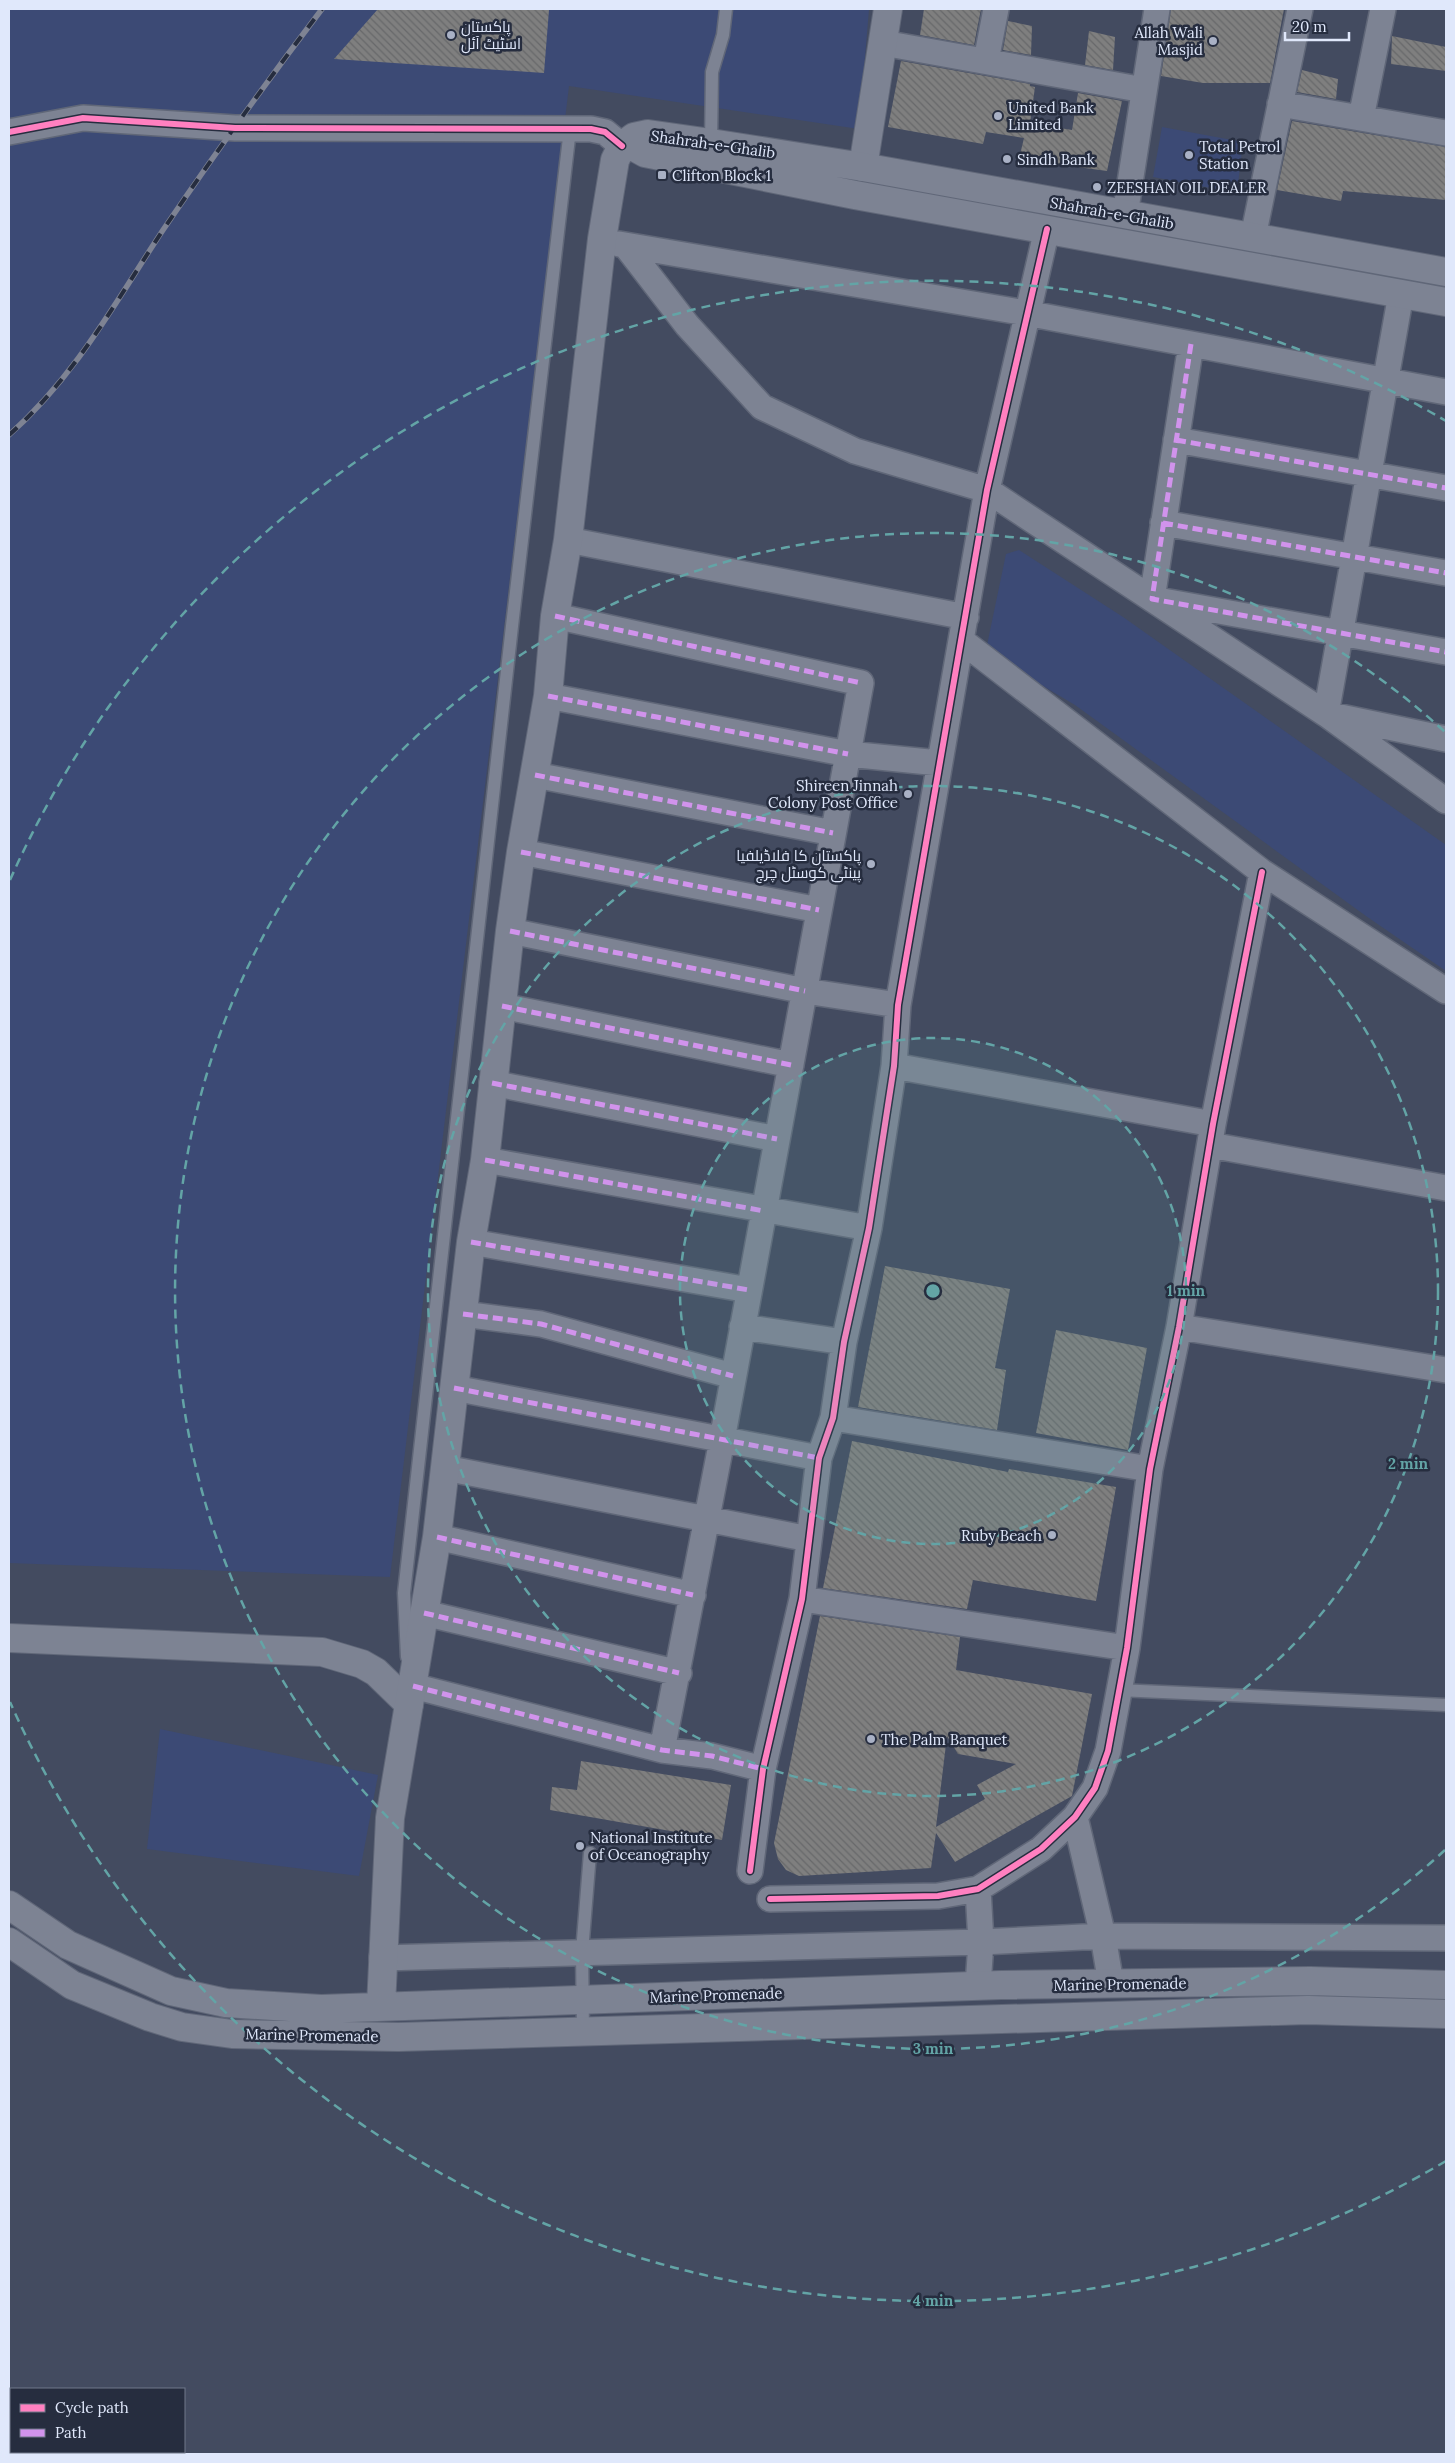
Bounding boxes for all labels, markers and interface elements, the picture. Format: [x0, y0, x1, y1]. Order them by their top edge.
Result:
scale bar [1285, 10, 1349, 42]
place label: پاکستان اسٹیٹ آئل [461, 17, 521, 54]
text: 20 m [1292, 17, 1327, 36]
place label: Allah Wali Masjid [1133, 23, 1203, 59]
marker: پاکستان اسٹیٹ آئل [445, 29, 457, 41]
marker: Allah Wali Masjid [1207, 35, 1219, 47]
place label: United Bank Limited [1008, 98, 1094, 134]
marker: United Bank Limited [992, 110, 1004, 122]
street label: Shahrah-e-Ghalib [650, 126, 777, 162]
place label: Total Petrol Station [1199, 137, 1280, 173]
marker: Total Petrol Station [1183, 149, 1195, 161]
place label: Sindh Bank [1017, 150, 1095, 169]
marker: Sindh Bank [1001, 153, 1013, 165]
place label: Clifton Block 1 [672, 166, 771, 185]
marker: Clifton Block 1 [656, 169, 668, 181]
place label: ZEESHAN OIL DEALER [1107, 178, 1267, 197]
marker: ZEESHAN OIL DEALER [1091, 181, 1103, 193]
street label: Shahrah-e-Ghalib [1049, 193, 1176, 233]
place label: Shireen Jinnah Colony Post Office [768, 776, 898, 812]
marker: Shireen Jinnah Colony Post Office [902, 788, 914, 800]
place label: پاکستان کا فلاڈیلفیا پینٹی کوسٹل چرچ [736, 846, 861, 884]
marker: پاکستان کا فلاڈیلفیا پینٹی کوسٹل چرچ [865, 858, 877, 870]
text: 1 min [1167, 1281, 1206, 1300]
centre of rings [924, 1282, 942, 1300]
text: 2 min [1388, 1454, 1429, 1473]
place label: Ruby Beach [961, 1526, 1042, 1545]
marker: Ruby Beach [1046, 1529, 1058, 1541]
place label: The Palm Banquet [881, 1730, 1008, 1749]
marker: The Palm Banquet [865, 1733, 877, 1745]
place label: National Institute of Oceanography [590, 1828, 713, 1864]
marker: National Institute of Oceanography [574, 1840, 586, 1852]
street label: Marine Promenade [1053, 1973, 1187, 1995]
street label: Marine Promenade [649, 1983, 783, 2007]
street label: Marine Promenade [245, 2024, 379, 2046]
text: 3 min [913, 2039, 954, 2058]
text: 4 min [913, 2291, 954, 2310]
legend [10, 2388, 185, 2453]
text: Cycle path [55, 2398, 129, 2417]
text: Path [55, 2423, 86, 2442]

